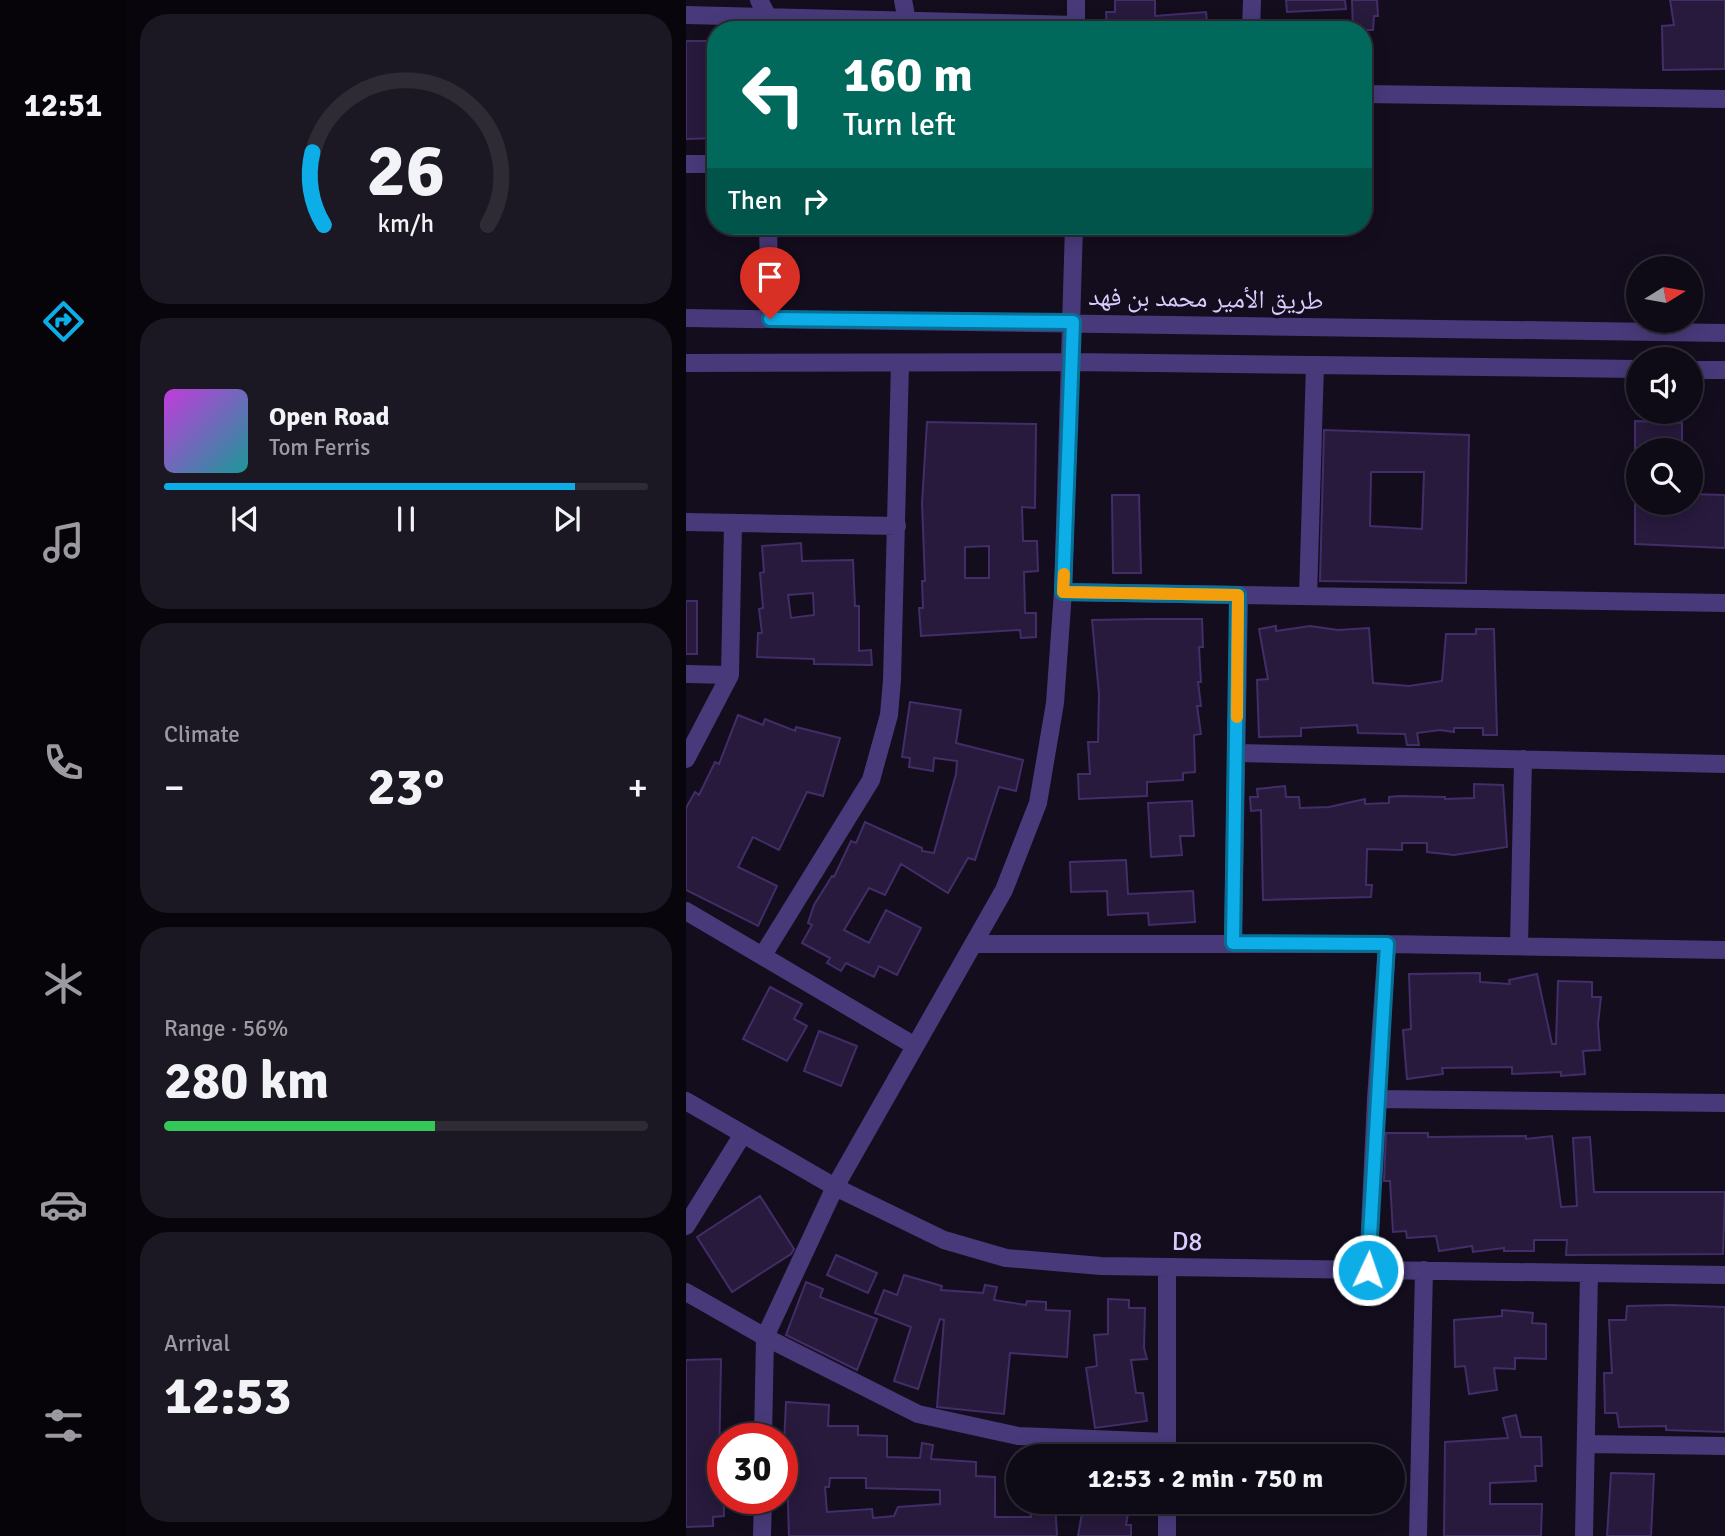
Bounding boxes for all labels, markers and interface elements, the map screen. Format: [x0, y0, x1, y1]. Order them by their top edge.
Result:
text: 160 m [843, 45, 973, 105]
icon: left [728, 49, 819, 140]
text: 12:51 [24, 86, 102, 125]
text: Turn left [843, 105, 956, 144]
text: 26 [367, 128, 445, 217]
icon: right [796, 182, 834, 220]
text: Then [728, 185, 782, 217]
text: km/h [378, 208, 434, 239]
pin [740, 247, 800, 319]
north arrow [1626, 256, 1703, 332]
map controls [1626, 256, 1703, 515]
icon: arrive [751, 258, 789, 296]
street label: طريق الأمير محمد بن فهد [1088, 281, 1324, 317]
icon: directions [39, 297, 88, 346]
button: sound [1626, 347, 1703, 424]
text: Open Road [269, 401, 390, 433]
text: Tom Ferris [269, 433, 370, 462]
button: search [1626, 438, 1703, 515]
icon: previous [226, 500, 264, 538]
icon: pause [387, 500, 425, 538]
icon: next [548, 500, 586, 538]
icon: music [39, 518, 88, 567]
text: Climate [164, 720, 240, 749]
icon: phone [39, 738, 88, 787]
text: 23° [368, 755, 444, 819]
text: − [164, 764, 185, 811]
text: + [627, 764, 648, 811]
icon: climate [39, 959, 88, 1008]
text: Range · 56% [164, 1014, 288, 1043]
text: 280 km [164, 1049, 329, 1113]
icon: car [39, 1180, 88, 1229]
street label: D8 [1171, 1226, 1203, 1258]
position arrow [1331, 1233, 1405, 1307]
text: Arrival [164, 1329, 230, 1358]
text: 12:53 [164, 1364, 292, 1428]
icon: filters [39, 1401, 88, 1450]
speed limit sign: 30 [707, 1423, 798, 1514]
text: 12:53 · 2 min · 750 m [1088, 1463, 1323, 1495]

